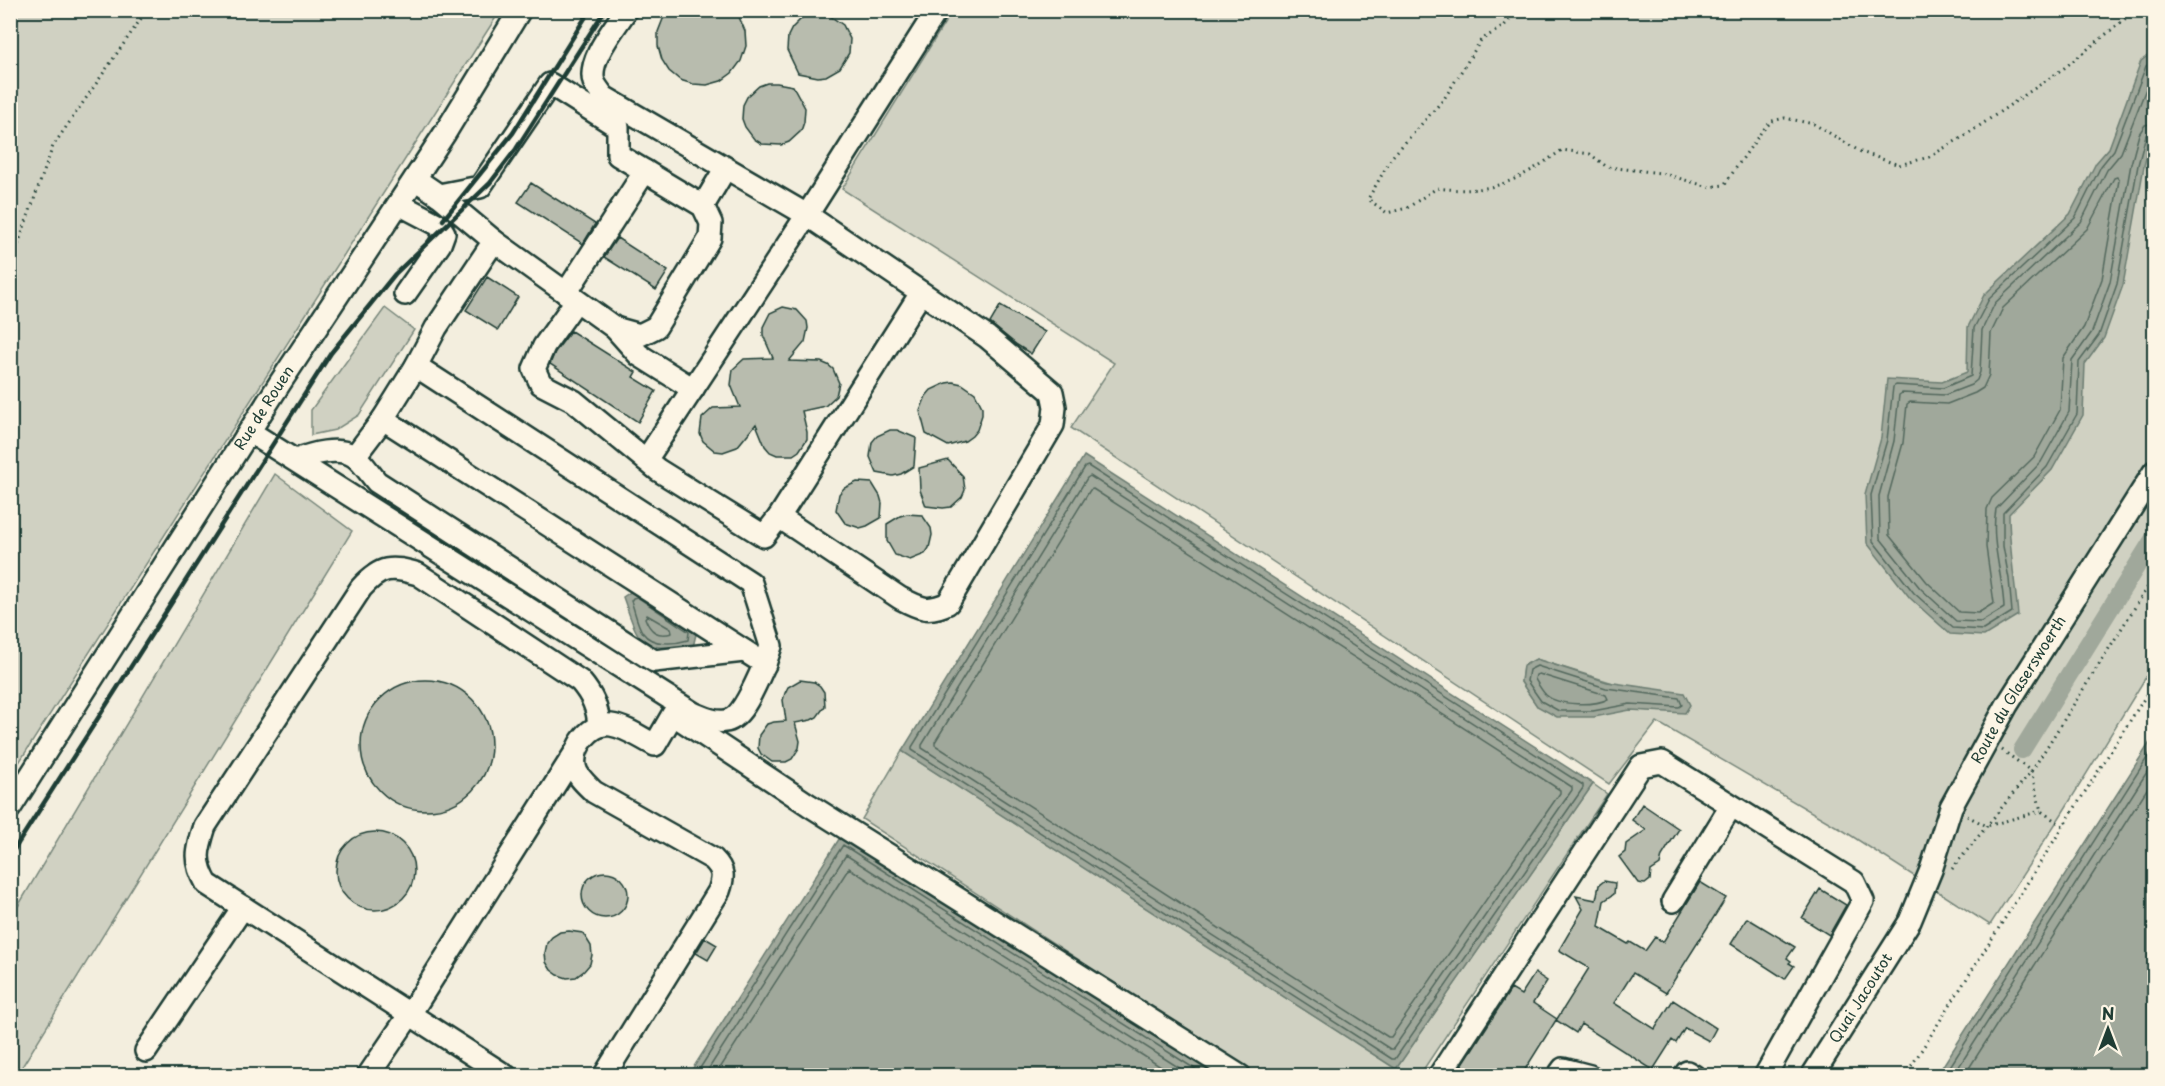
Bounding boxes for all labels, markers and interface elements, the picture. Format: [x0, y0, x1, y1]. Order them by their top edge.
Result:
street label: Rue de Rouen [227, 360, 299, 454]
street label: Route du Glaserswoerth [1964, 610, 2071, 767]
street label: Quai Jacoutot [1823, 948, 1897, 1047]
north arrow [2078, 999, 2138, 1059]
text: N [2102, 1001, 2114, 1025]

